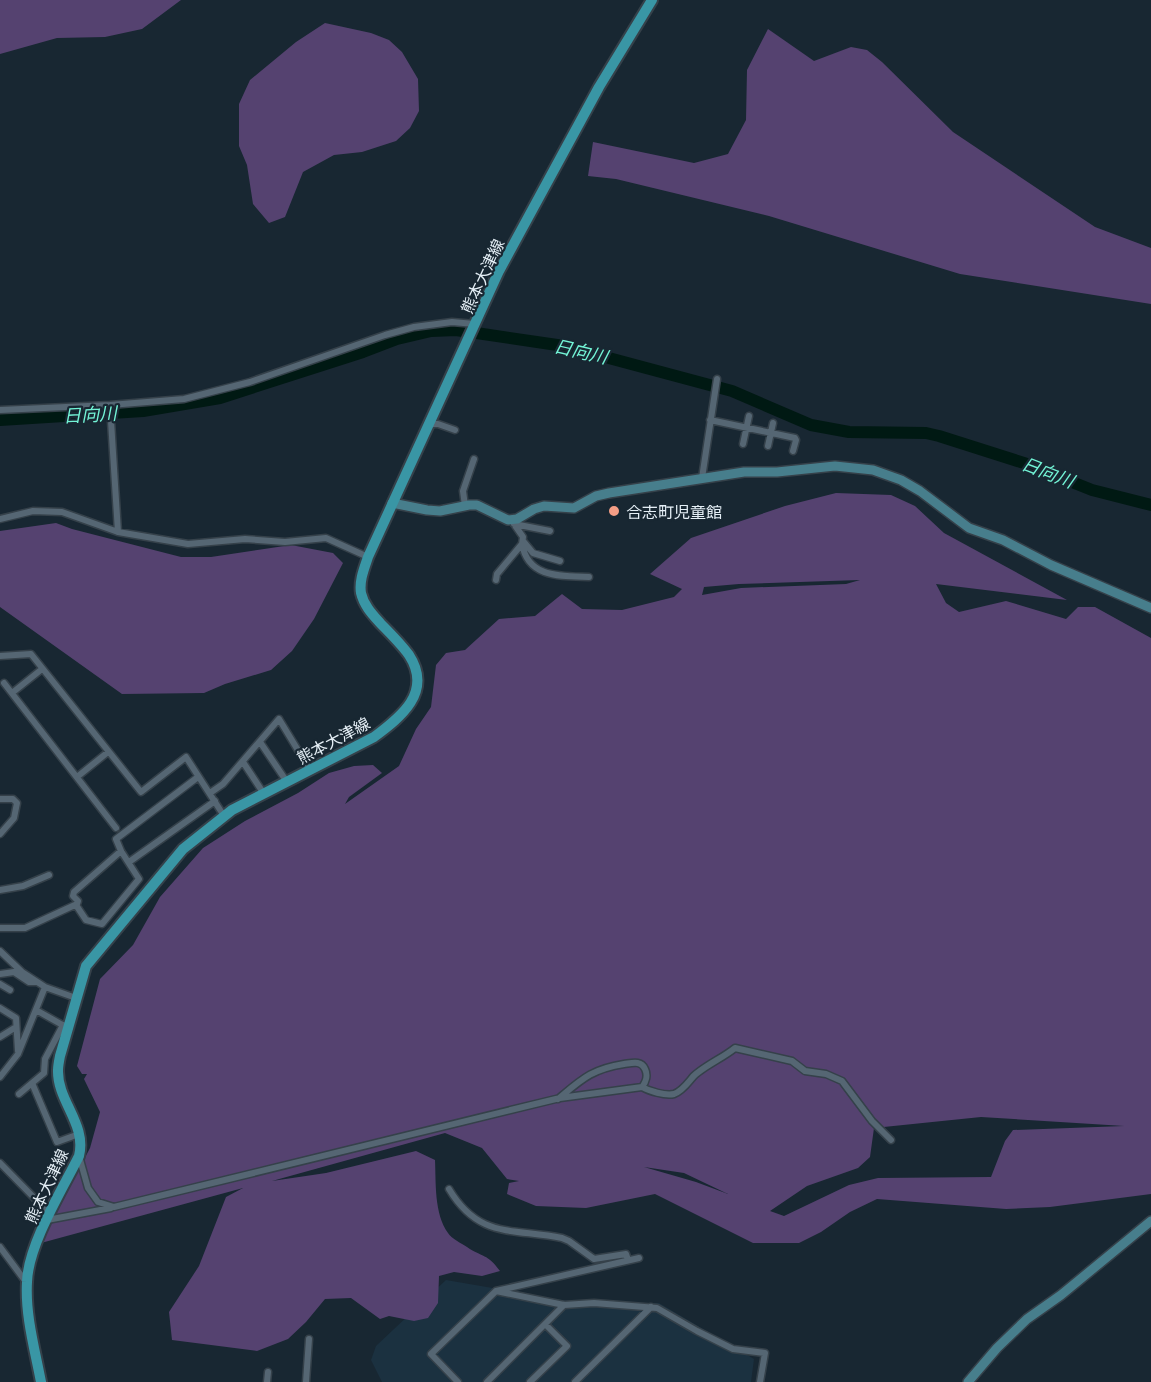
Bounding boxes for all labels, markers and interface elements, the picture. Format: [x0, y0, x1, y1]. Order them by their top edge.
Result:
street label: 熊本大津線 [456, 236, 508, 316]
water label: 日向川 [552, 334, 612, 368]
water label: 日向川 [62, 401, 120, 426]
water label: 日向川 [1019, 452, 1079, 493]
place label: 合志町児童館 [626, 502, 722, 521]
marker: 合志町児童館 [607, 504, 621, 518]
street label: 熊本大津線 [293, 713, 373, 767]
street label: 熊本大津線 [20, 1146, 72, 1226]

